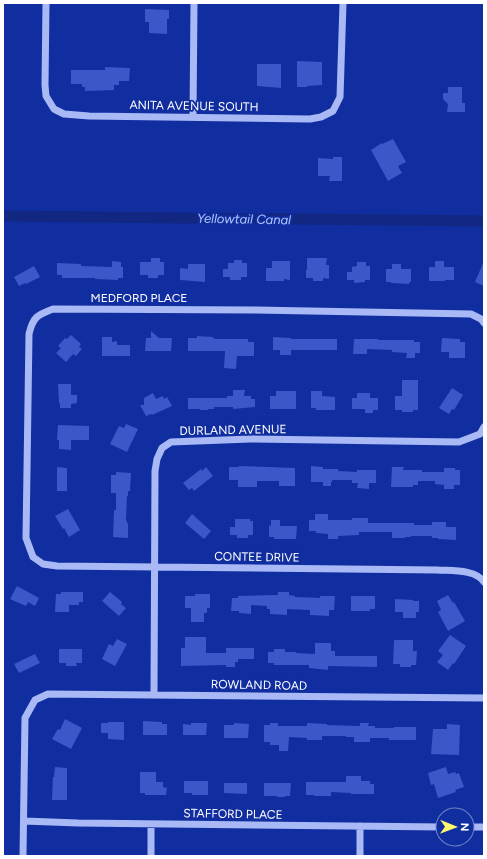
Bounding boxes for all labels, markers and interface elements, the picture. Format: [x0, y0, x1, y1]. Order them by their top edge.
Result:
street label: ANITA AVENUE SOUTH [129, 98, 259, 114]
water label: Yellowtail Canal [197, 211, 291, 227]
street label: MEDFORD PLACE [91, 291, 187, 305]
street label: DURLAND AVENUE [179, 422, 287, 438]
street label: CONTEE DRIVE [214, 549, 300, 565]
street label: ROWLAND ROAD [211, 677, 307, 693]
street label: STAFFORD PLACE [183, 806, 283, 822]
north arrow [435, 807, 475, 847]
text: N [458, 823, 471, 832]

